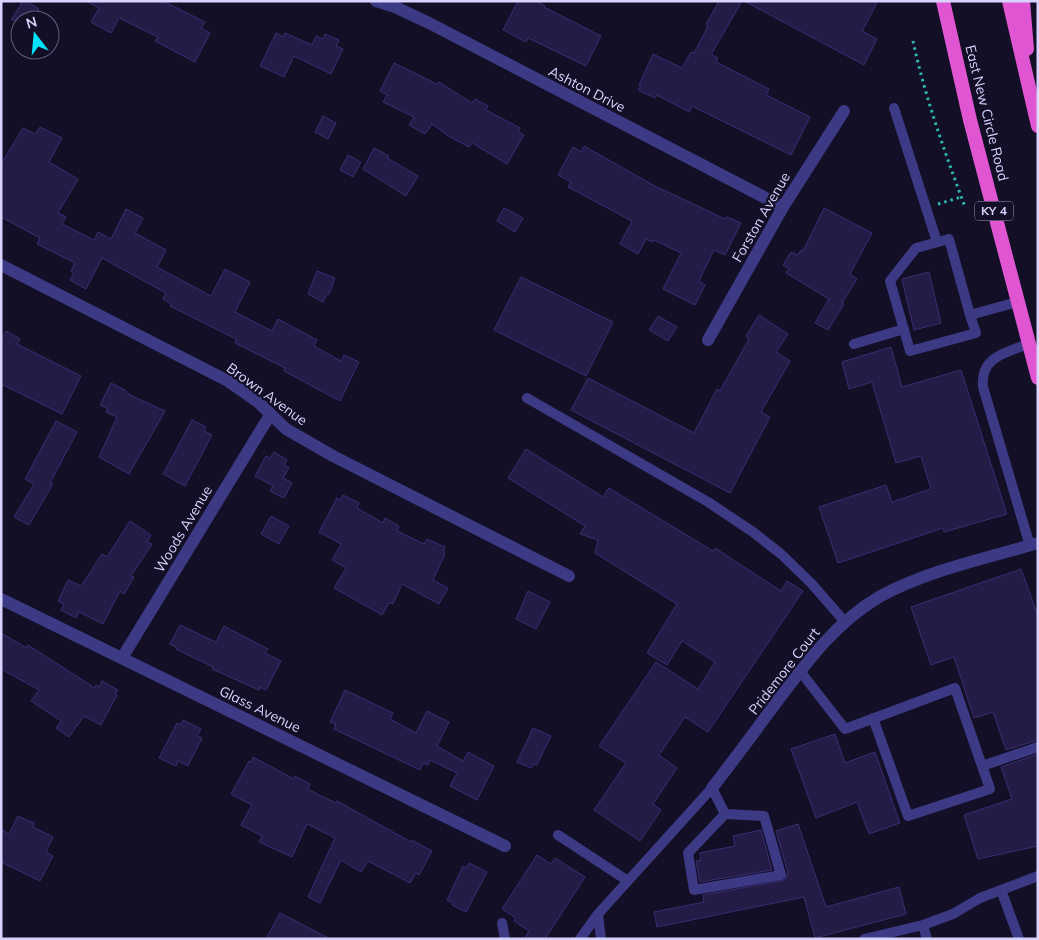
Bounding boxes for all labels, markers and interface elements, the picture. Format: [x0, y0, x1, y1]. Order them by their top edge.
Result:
north arrow [10, 10, 60, 60]
text: N [24, 12, 39, 33]
street label: East New Circle Road [961, 43, 1013, 183]
street label: Ashton Drive [546, 62, 628, 116]
street label: Forston Avenue [728, 169, 794, 265]
road number: KY 4 [975, 202, 1013, 220]
street label: Brown Avenue [223, 359, 311, 429]
street label: Woods Avenue [150, 482, 216, 576]
street label: Pridemore Court [744, 624, 824, 718]
street label: Glass Avenue [216, 682, 304, 736]

